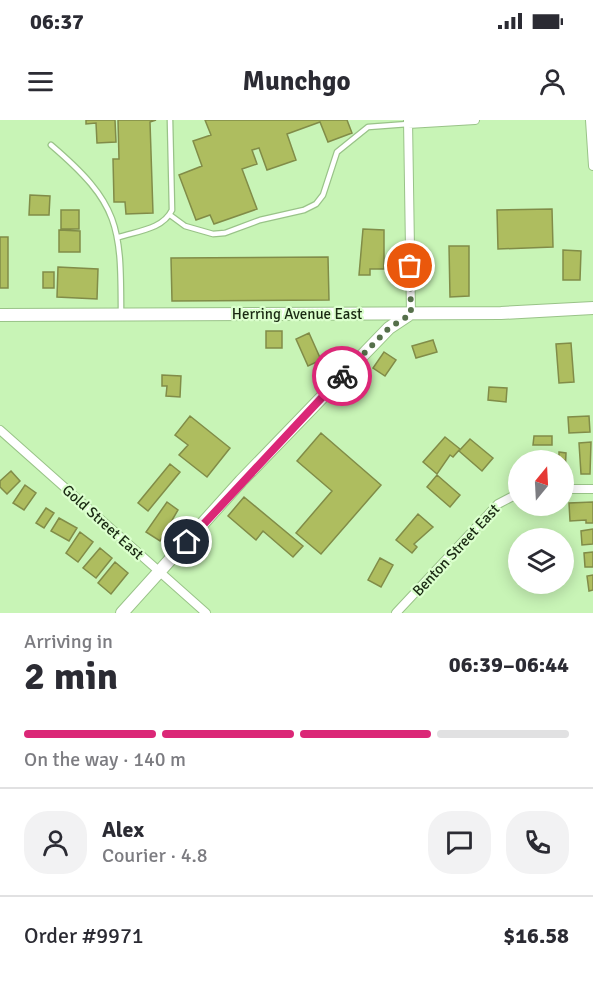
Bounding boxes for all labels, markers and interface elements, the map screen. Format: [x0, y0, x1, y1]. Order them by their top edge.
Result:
text: 06:37 [30, 8, 84, 35]
icon: menu [24, 65, 57, 98]
text: Munchgo [242, 65, 351, 98]
icon: person [536, 65, 569, 98]
pin [384, 240, 435, 291]
icon: bag [393, 249, 426, 282]
street label: Herring Avenue East [232, 305, 362, 323]
courier [312, 346, 372, 406]
icon: bike [326, 360, 359, 393]
north arrow [508, 450, 574, 516]
map controls [508, 450, 574, 594]
street label: Gold Street East [59, 481, 147, 563]
street label: Benton Street East [409, 500, 503, 600]
pin [161, 516, 212, 567]
icon: home [170, 525, 203, 558]
button: layers [508, 528, 574, 594]
text: Arriving in [24, 629, 113, 654]
text: 06:39–06:44 [449, 651, 569, 678]
text: 2 min [24, 652, 118, 700]
text: On the way · 140 m [24, 747, 186, 772]
button: person [24, 811, 87, 874]
button: chat [428, 811, 491, 874]
button: phone [506, 811, 569, 874]
text: Alex [102, 816, 144, 843]
text: Courier · 4.8 [102, 843, 208, 868]
text: Order #9971 [24, 922, 144, 949]
text: $16.58 [503, 922, 569, 949]

